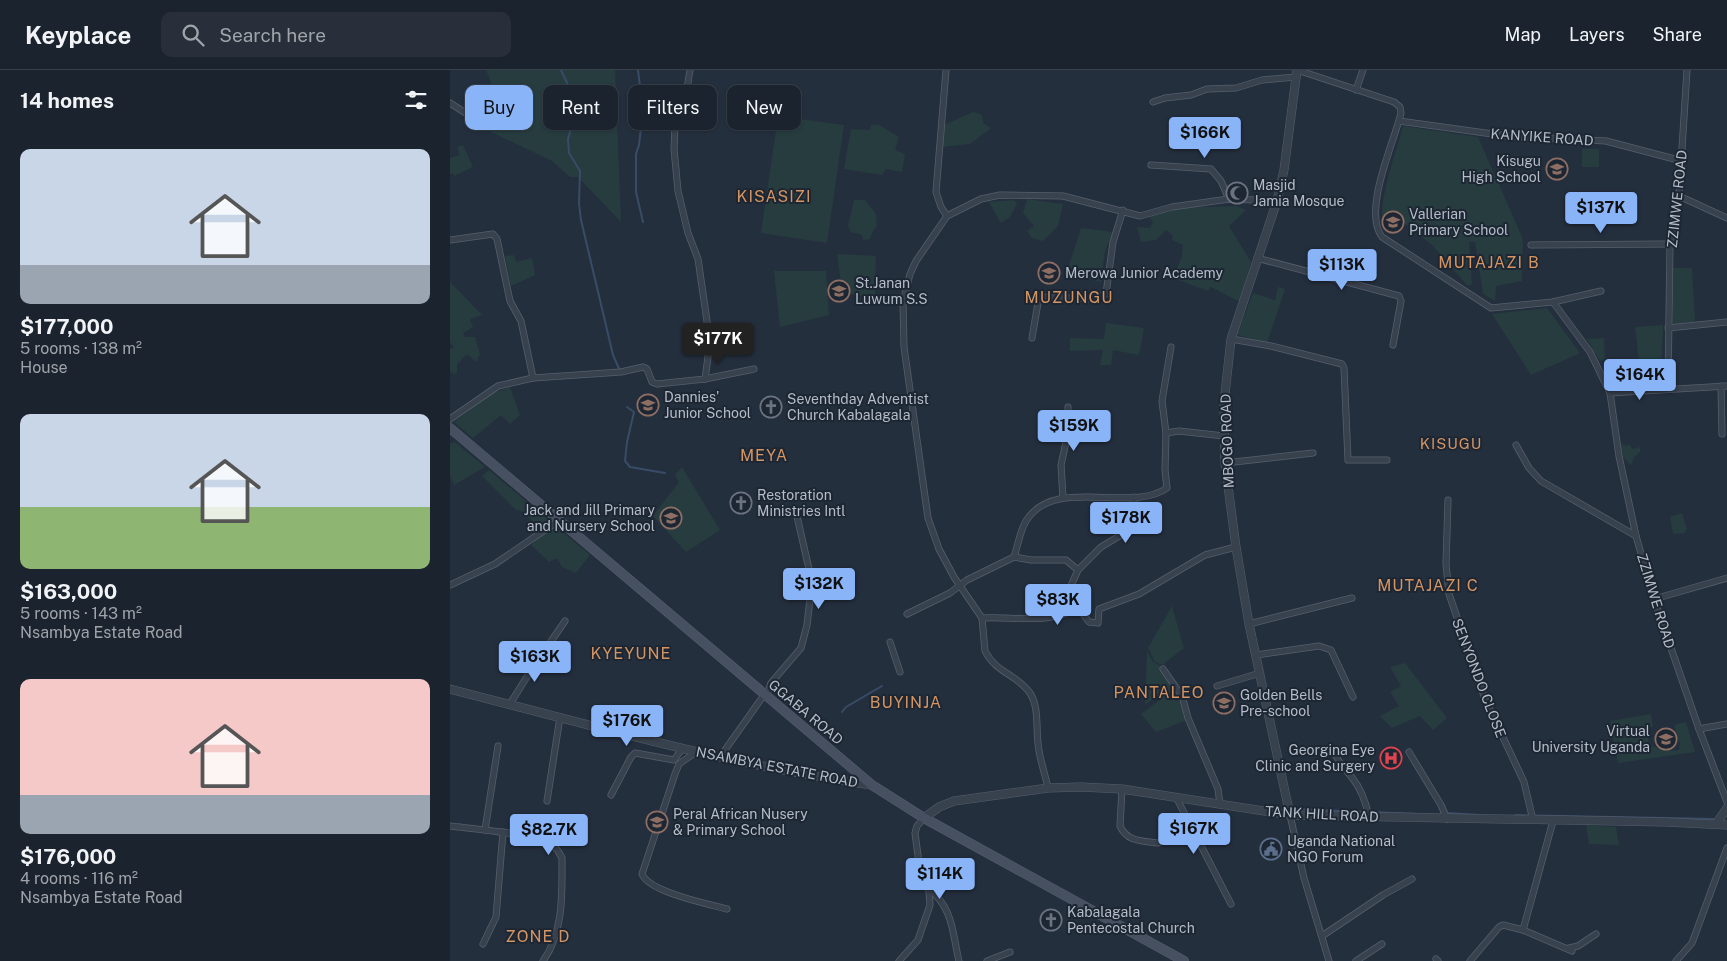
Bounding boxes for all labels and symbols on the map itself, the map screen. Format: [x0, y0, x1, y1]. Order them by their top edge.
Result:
pin: $166K [1170, 116, 1240, 159]
street label: KANYIKE ROAD [1490, 125, 1594, 149]
street label: ZZIMWE ROAD [1664, 149, 1690, 249]
place label: Kisugu High School [1462, 153, 1541, 185]
school or university icon: Kisugu High School [1545, 157, 1569, 181]
place label: Masjid Jamia Mosque [1253, 177, 1345, 209]
mosque icon: Masjid Jamia Mosque [1225, 181, 1249, 205]
district label: KISASIZI [737, 187, 811, 206]
pin: $137K [1566, 191, 1636, 234]
place label: Vallerian Primary School [1409, 206, 1508, 238]
school or university icon: Vallerian Primary School [1381, 210, 1405, 234]
pin: $113K [1307, 248, 1377, 291]
district label: MUTAJAZI B [1438, 253, 1540, 272]
school or university icon: Merowa Junior Academy [1037, 261, 1061, 285]
place label: Merowa Junior Academy [1065, 265, 1223, 281]
place label: St.Janan Luwum S.S [855, 275, 928, 307]
school or university icon: St.Janan Luwum S.S [827, 279, 851, 303]
district label: MUZUNGU [1025, 288, 1113, 307]
pin: $177K [683, 322, 753, 365]
pin: $164K [1605, 358, 1675, 401]
place label: Dannies' Junior School [664, 389, 751, 421]
place label: Seventhday Adventist Church Kabalagala [787, 391, 929, 423]
school or university icon: Dannies' Junior School [636, 393, 660, 417]
street label: MBOGO ROAD [1217, 393, 1237, 489]
church icon: Seventhday Adventist Church Kabalagala [759, 395, 783, 419]
pin: $159K [1039, 410, 1109, 452]
district label: KISUGU [1420, 435, 1482, 452]
district label: MEYA [740, 446, 788, 465]
place label: Restoration Ministries Intl [757, 487, 846, 519]
church icon: Restoration Ministries Intl [729, 491, 753, 515]
place label: Jack and Jill Primary and Nursery School [524, 502, 655, 534]
pin: $178K [1091, 502, 1161, 544]
school or university icon: Jack and Jill Primary and Nursery School [659, 506, 683, 530]
street label: ZZIMWE ROAD [1634, 552, 1678, 650]
pin: $132K [784, 568, 854, 610]
district label: MUTAJAZI C [1377, 576, 1479, 595]
pin: $83K [1028, 584, 1088, 626]
street label: SENYONDO CLOSE [1449, 616, 1509, 740]
pin: $163K [500, 640, 570, 683]
district label: KYEYUNE [591, 644, 671, 663]
street label: GGABA ROAD [766, 676, 846, 748]
district label: PANTALEO [1114, 683, 1204, 702]
place label: Golden Bells Pre-school [1240, 687, 1322, 719]
school or university icon: Golden Bells Pre-school [1212, 691, 1236, 715]
district label: BUYINJA [870, 693, 942, 712]
pin: $176K [592, 704, 662, 747]
place label: Virtual University Uganda [1532, 723, 1650, 755]
school or university icon: Virtual University Uganda [1654, 727, 1678, 751]
place label: Georgina Eye Clinic and Surgery [1255, 742, 1376, 774]
street label: NSAMBYA ESTATE ROAD [695, 743, 859, 791]
hospital icon: Georgina Eye Clinic and Surgery [1379, 746, 1403, 770]
street label: TANK HILL ROAD [1265, 803, 1379, 825]
place label: Peral African Nusery & Primary School [673, 806, 808, 838]
school or university icon: Peral African Nusery & Primary School [645, 810, 669, 834]
pin: $167K [1159, 812, 1229, 855]
pin: $82.7K [508, 814, 590, 856]
place label: Uganda National NGO Forum [1287, 833, 1395, 865]
public building icon: Uganda National NGO Forum [1259, 837, 1283, 861]
pin: $114K [905, 858, 975, 900]
place label: Kabalagala Pentecostal Church [1067, 904, 1195, 936]
church icon: Kabalagala Pentecostal Church [1039, 908, 1063, 932]
district label: ZONE D [506, 927, 570, 946]

